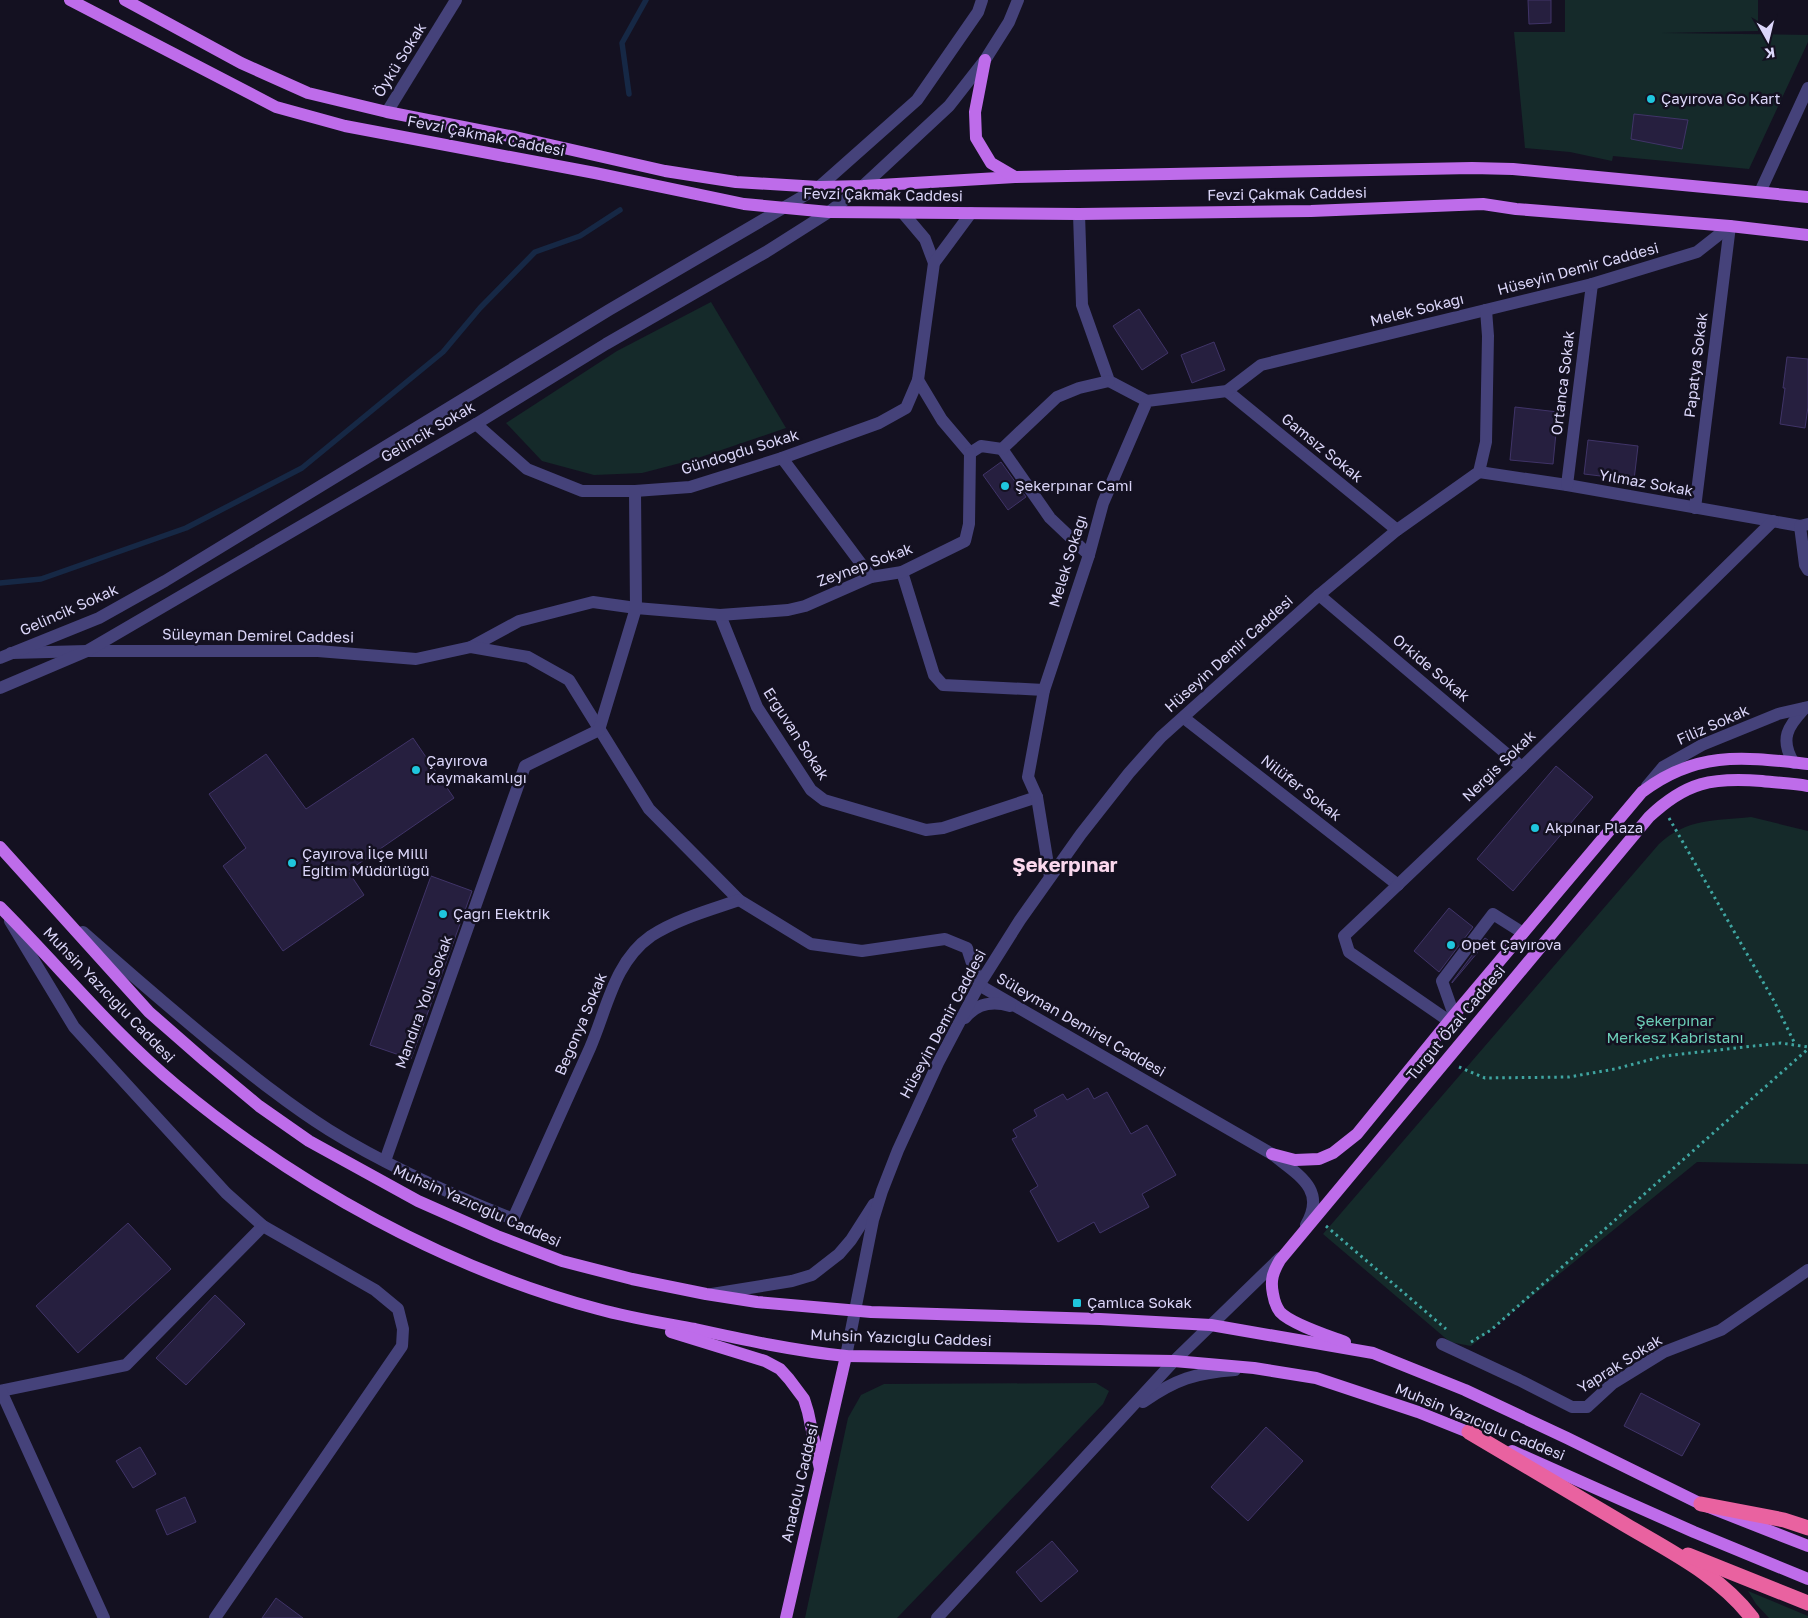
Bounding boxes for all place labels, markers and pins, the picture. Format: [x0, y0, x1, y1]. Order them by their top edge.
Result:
place label: Çayırova Go Kart [1661, 89, 1781, 107]
marker: Çayırova Go Kart [1645, 93, 1657, 105]
place label: Şekerpınar Cami [1015, 476, 1133, 494]
marker: Şekerpınar Cami [999, 480, 1011, 492]
place label: Çayırova Kaymakamlığı [426, 751, 527, 786]
marker: Çayırova Kaymakamlığı [410, 764, 422, 776]
place label: Akpınar Plaza [1545, 818, 1643, 836]
marker: Akpınar Plaza [1529, 822, 1541, 834]
place label: Çayırova İlçe Milli Eğitim Müdürlüğü [302, 844, 430, 879]
marker: Çayırova İlçe Milli Eğitim Müdürlüğü [286, 857, 298, 869]
place label: Çağrı Elektrik [453, 904, 551, 922]
marker: Çağrı Elektrik [437, 908, 449, 920]
place label: Opet Çayırova [1461, 935, 1561, 953]
marker: Opet Çayırova [1445, 939, 1457, 951]
place label: Çamlıca Sokak [1087, 1293, 1193, 1311]
marker: Çamlıca Sokak [1071, 1297, 1083, 1309]

